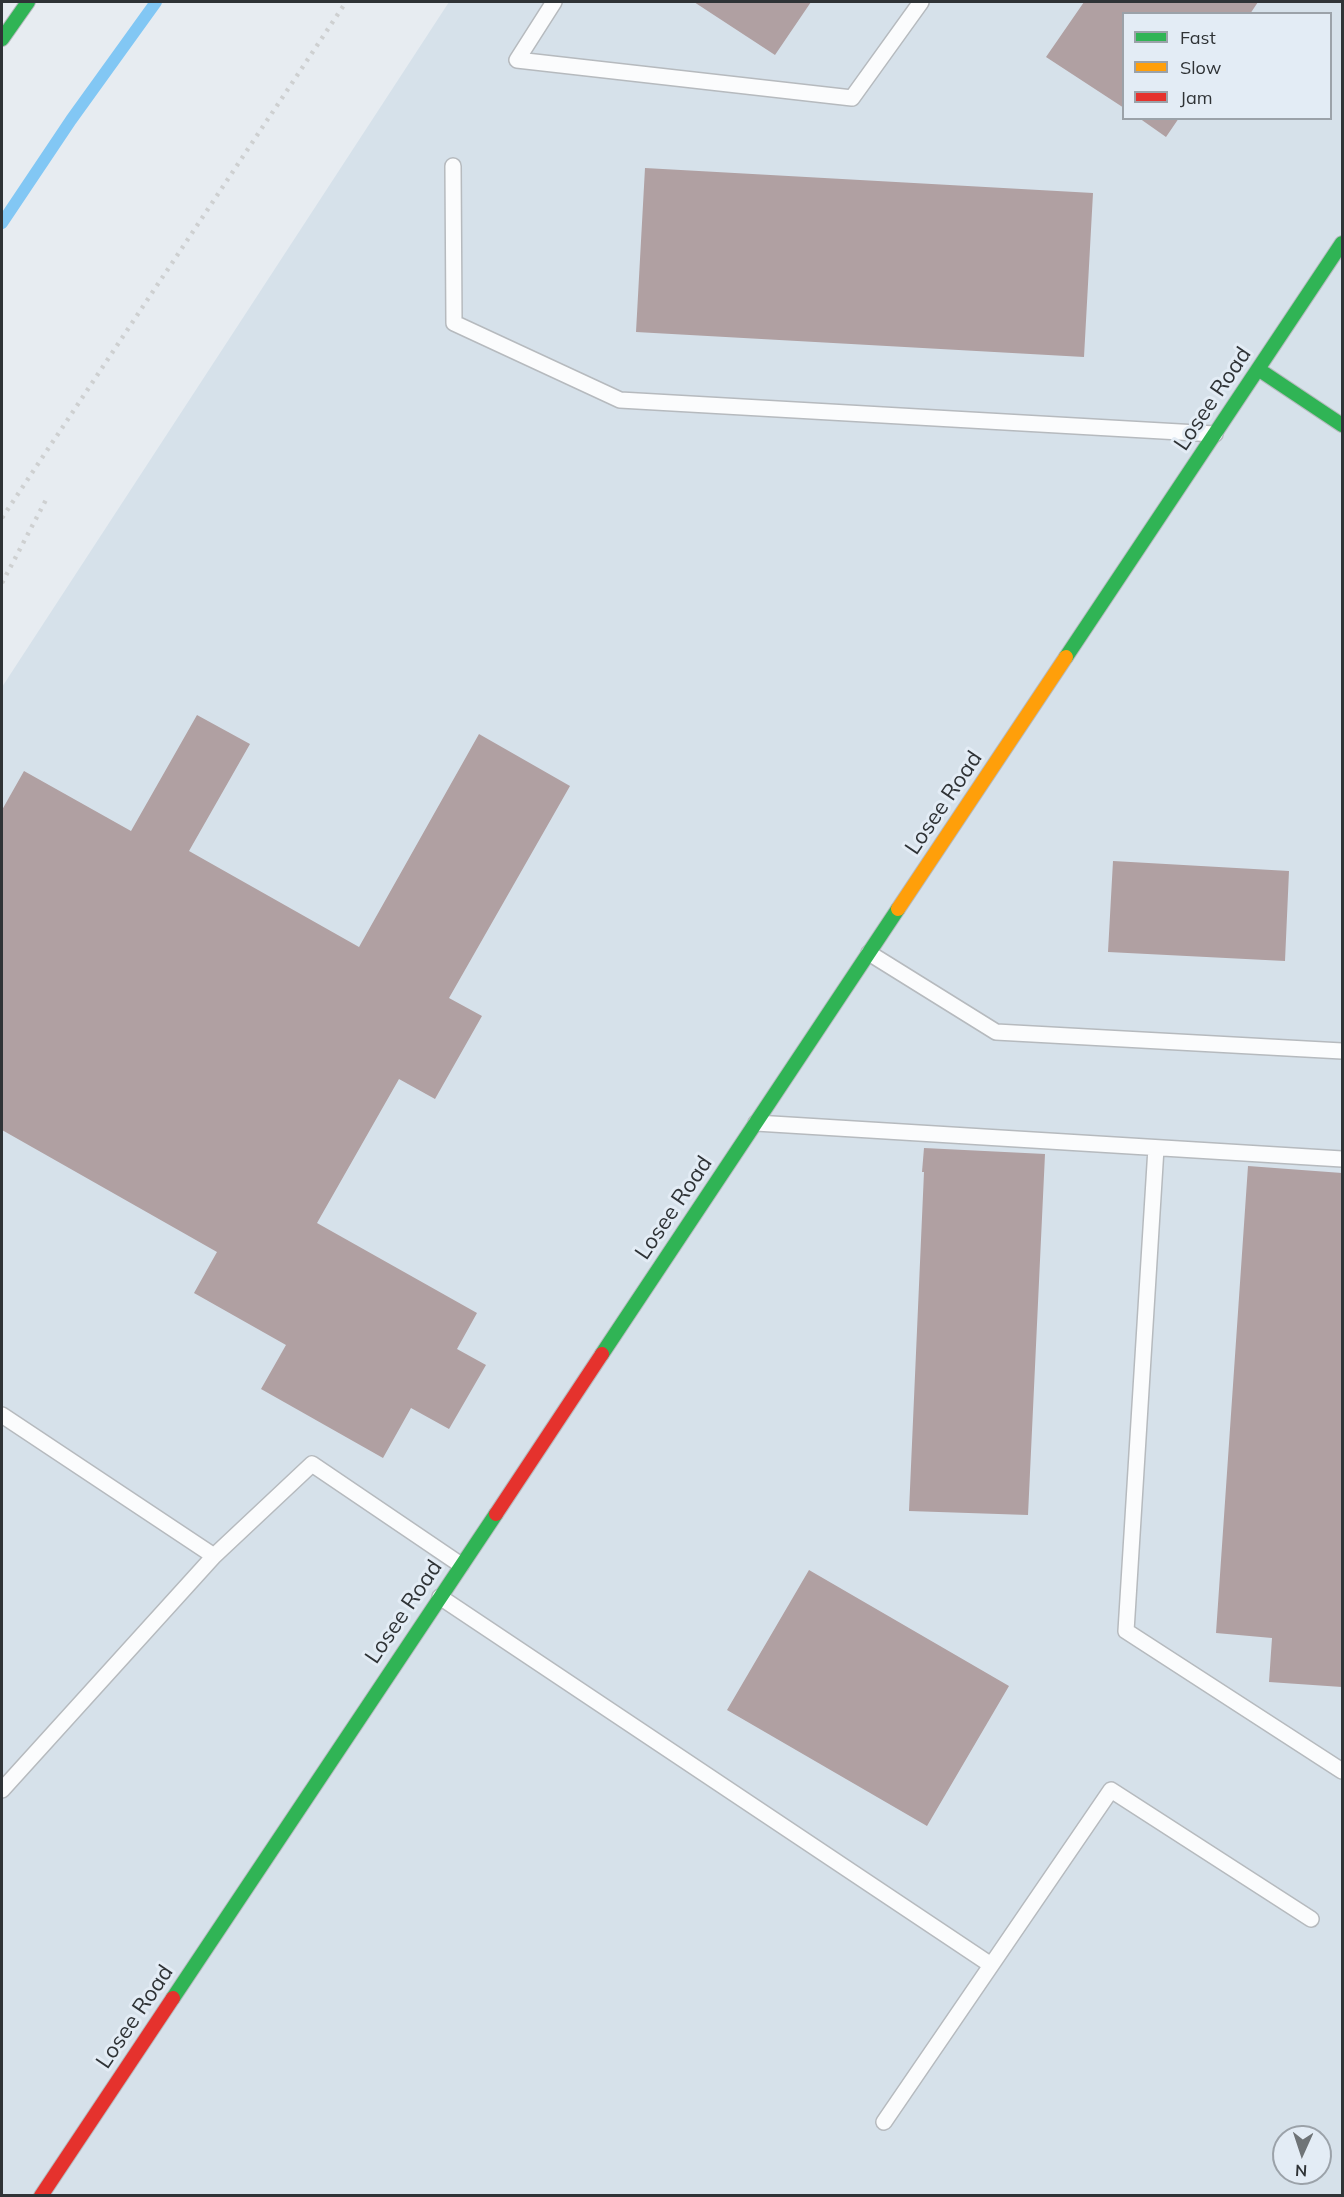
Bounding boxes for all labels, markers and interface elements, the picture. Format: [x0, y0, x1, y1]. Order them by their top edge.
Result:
legend [1122, 12, 1332, 120]
text: Fast [1180, 26, 1216, 49]
text: Slow [1180, 56, 1221, 79]
text: Jam [1180, 86, 1213, 109]
street label: Losee Road [1169, 342, 1257, 456]
street label: Losee Road [900, 746, 988, 860]
street label: Losee Road [630, 1151, 718, 1265]
street label: Losee Road [360, 1555, 448, 1669]
street label: Losee Road [91, 1960, 179, 2074]
north arrow [1272, 2125, 1332, 2185]
text: N [1295, 2161, 1308, 2181]

